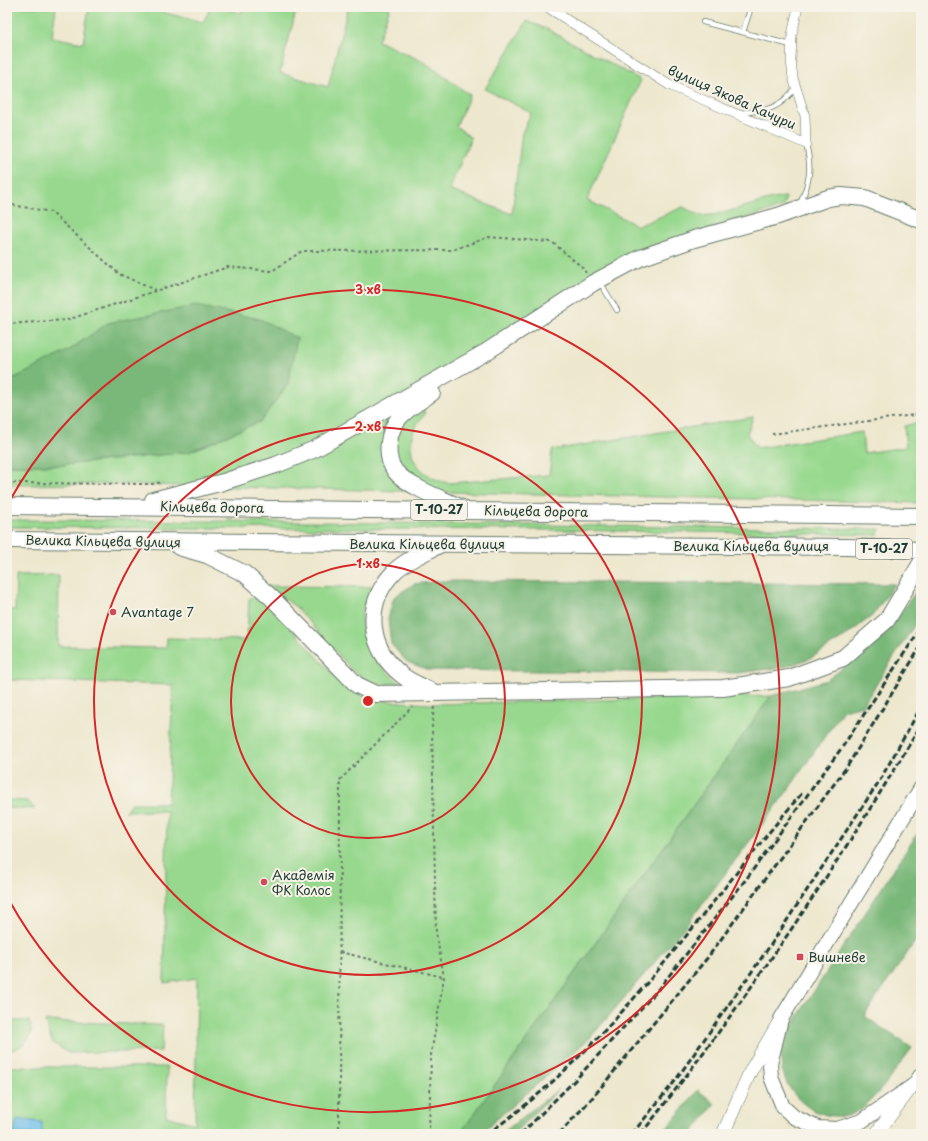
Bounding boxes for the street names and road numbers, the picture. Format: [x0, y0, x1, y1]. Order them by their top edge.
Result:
street label: вулиця Якова Качури [665, 60, 799, 133]
street label: Кільцева дорога [160, 496, 265, 517]
road number: Т-10-27 [411, 500, 467, 520]
street label: Кільцева дорога [484, 500, 589, 521]
street label: Велика Кільцева вулиця [25, 530, 181, 551]
street label: Велика Кільцева вулиця [349, 534, 505, 553]
street label: Велика Кільцева вулиця [673, 536, 829, 555]
road number: Т-10-27 [856, 539, 912, 559]

